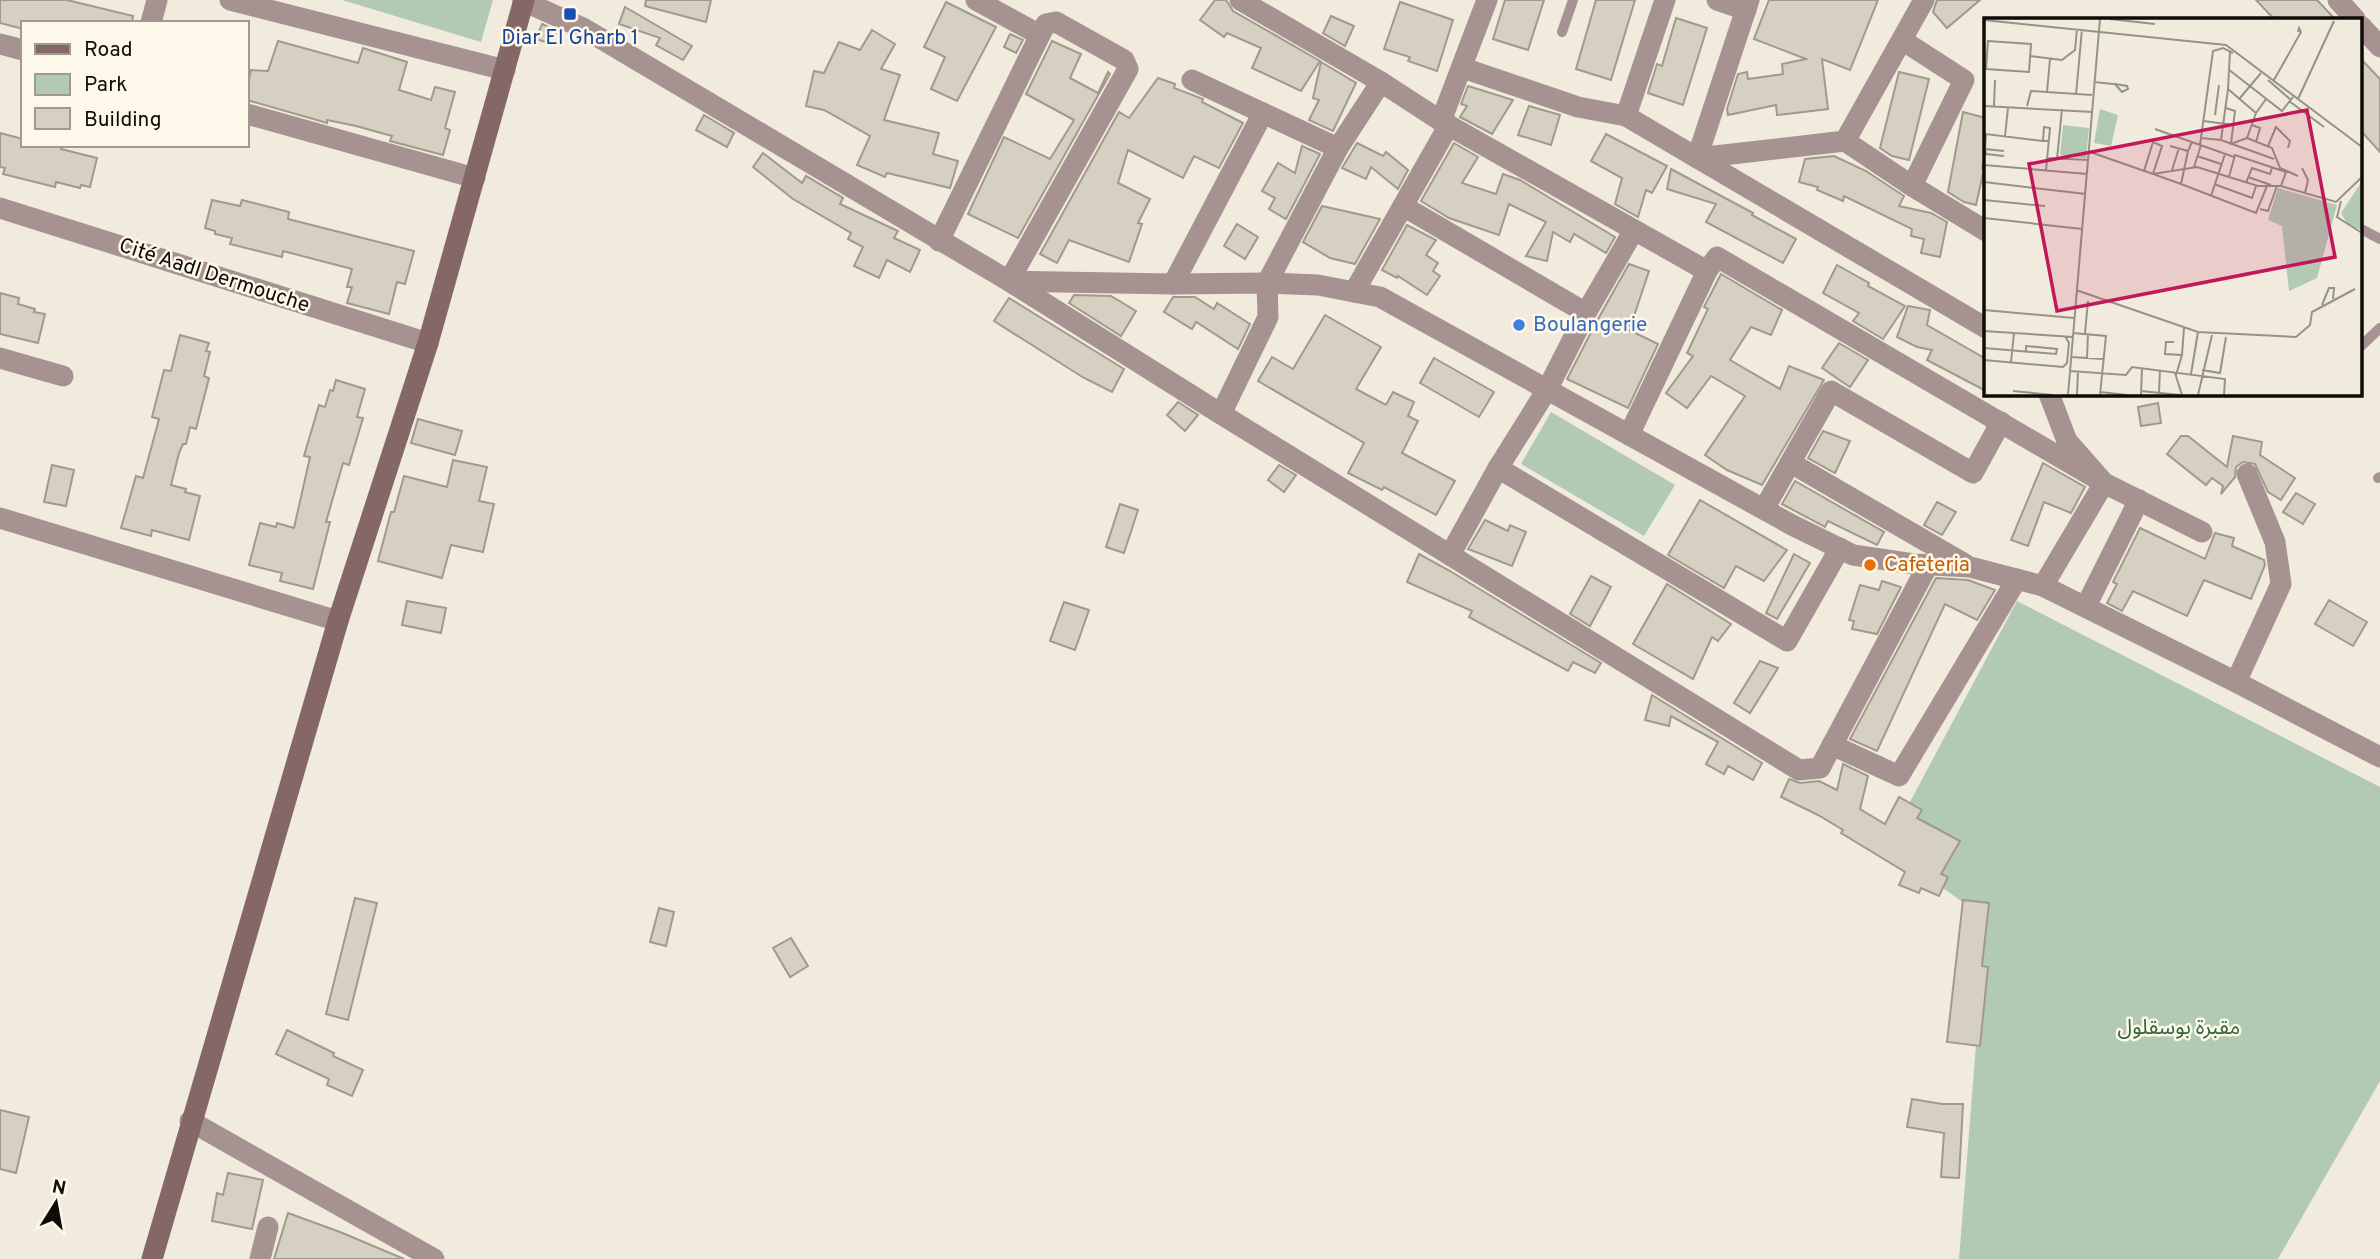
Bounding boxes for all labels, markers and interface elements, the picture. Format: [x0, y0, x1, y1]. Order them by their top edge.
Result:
marker: Diar El Gharb 1 [562, 6, 578, 22]
inset map [1984, 18, 2362, 396]
legend [21, 21, 248, 147]
place label: Diar El Gharb 1 [501, 25, 639, 52]
text: Road [84, 37, 133, 64]
text: Park [84, 72, 127, 99]
text: Building [84, 107, 162, 134]
street label: Cité Aadl Dermouche [115, 232, 313, 320]
place label: Boulangerie [1533, 312, 1647, 339]
marker: Boulangerie [1511, 317, 1527, 333]
place label: Cafeteria [1884, 552, 1970, 579]
marker: Cafeteria [1862, 557, 1878, 573]
park label: مقبرة بوسقلول [2118, 1015, 2240, 1042]
north arrow [21, 1168, 91, 1238]
text: N [50, 1175, 68, 1201]

